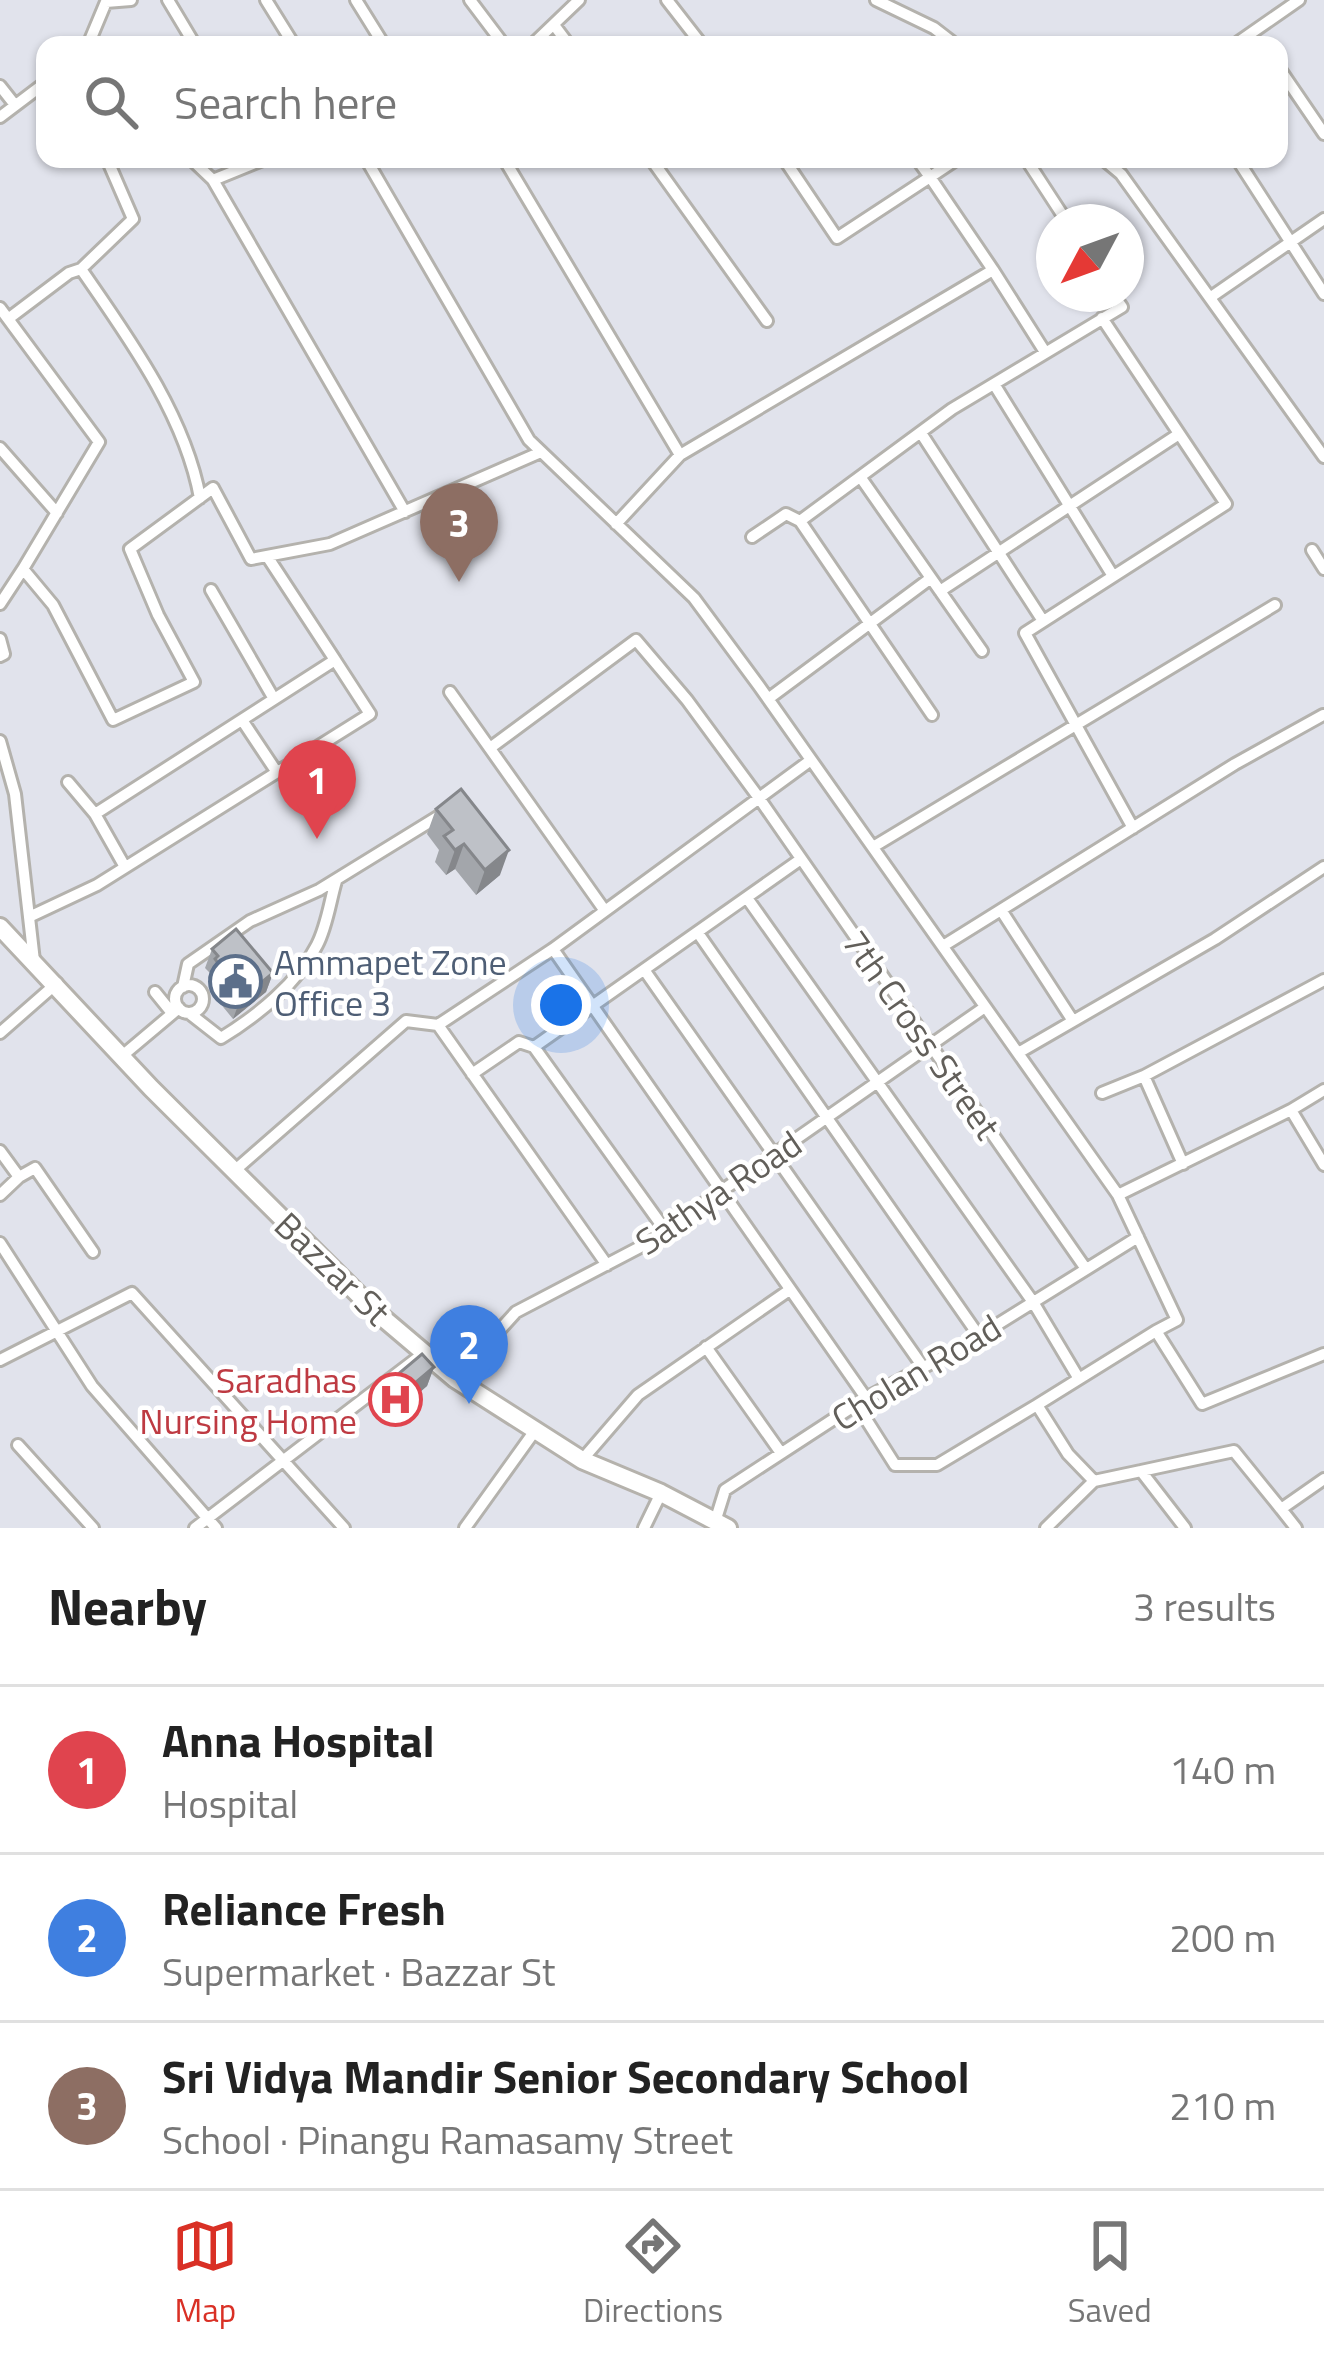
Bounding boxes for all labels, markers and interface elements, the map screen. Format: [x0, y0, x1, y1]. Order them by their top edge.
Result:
search box [36, 36, 1288, 168]
text: Search here [174, 68, 397, 136]
icon: search [78, 69, 144, 135]
north arrow [1036, 204, 1144, 312]
pin: 3 [420, 483, 498, 582]
pin: 1 [278, 740, 356, 839]
street label: 7th Cross Street [829, 918, 1015, 1150]
place label: Ammapet Zone Office 3 [274, 934, 507, 1030]
public building icon: Ammapet Zone Office 3 [207, 954, 263, 1010]
your location [531, 975, 591, 1035]
street label: Sathya Road [624, 1116, 812, 1268]
street label: Bazzar St [262, 1198, 404, 1338]
street label: Cholan Road [821, 1300, 1011, 1444]
pin: 2 [430, 1305, 508, 1404]
place label: Saradhas Nursing Home [139, 1352, 357, 1448]
hospital icon: Saradhas Nursing Home [368, 1372, 424, 1428]
text: Nearby [48, 1567, 207, 1645]
text: 3 results [1133, 1577, 1276, 1636]
text: Anna Hospital [162, 1706, 435, 1774]
text: 1 [76, 1740, 98, 1799]
text: 140 m [1169, 1740, 1276, 1799]
text: Hospital [162, 1774, 298, 1833]
text: Reliance Fresh [162, 1874, 446, 1942]
text: 2 [76, 1908, 98, 1967]
text: 200 m [1169, 1908, 1276, 1967]
text: Supermarket · Bazzar St [162, 1942, 555, 2001]
text: Sri Vidya Mandir Senior Secondary School [162, 2042, 970, 2110]
text: 3 [76, 2076, 98, 2135]
text: 210 m [1169, 2076, 1276, 2135]
text: School · Pinangu Ramasamy Street [162, 2110, 733, 2169]
tab: Map [172, 2213, 238, 2335]
tab: Directions [583, 2213, 723, 2335]
tab: Saved [1068, 2213, 1152, 2335]

